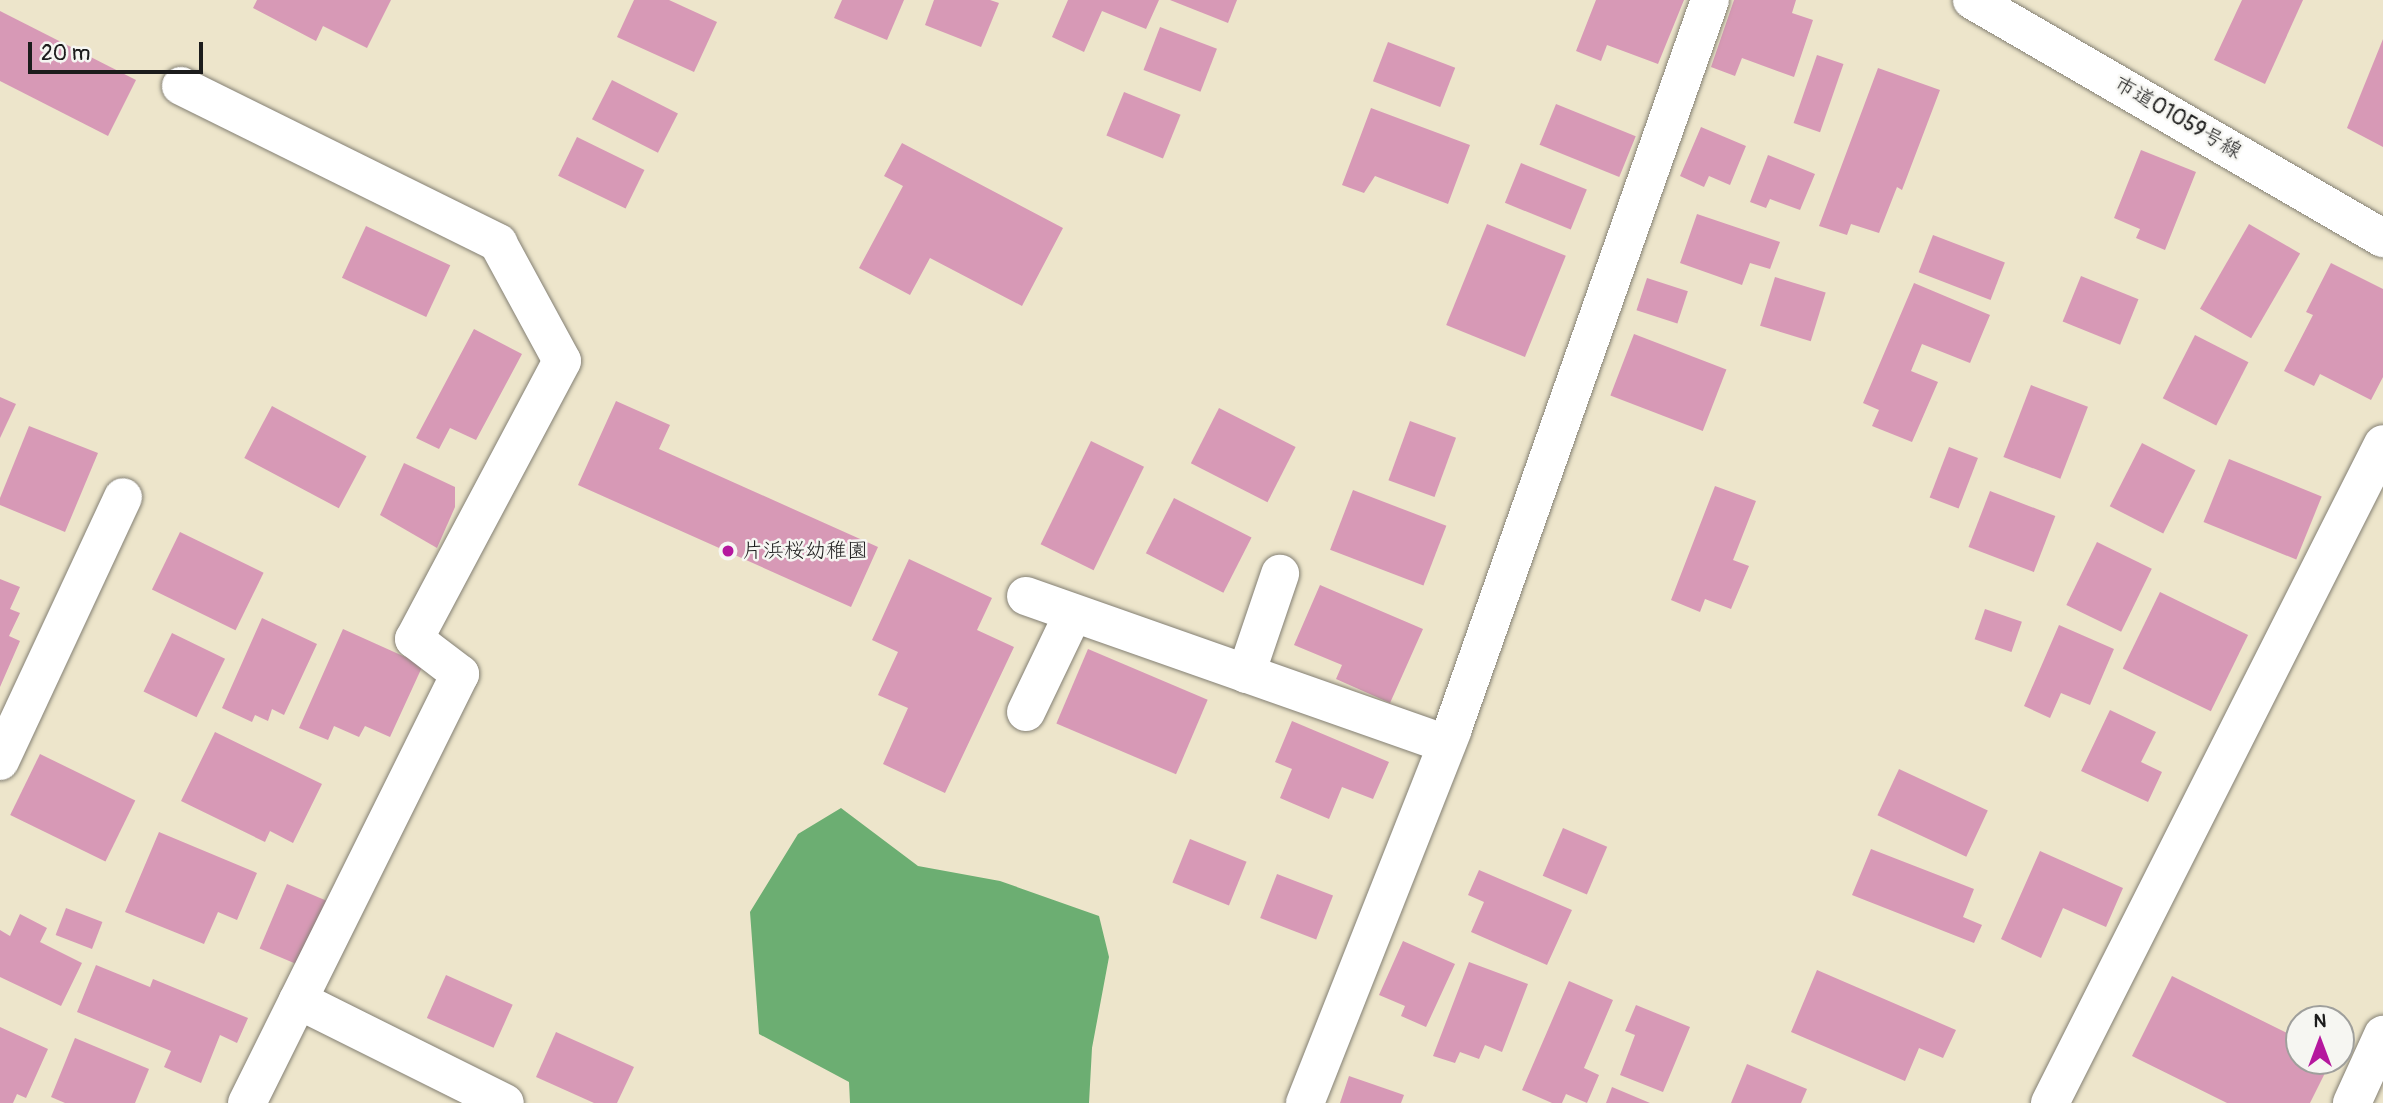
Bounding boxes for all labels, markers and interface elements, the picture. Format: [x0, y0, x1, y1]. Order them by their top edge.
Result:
scale bar [32, 28, 206, 72]
text: 20 m [41, 40, 90, 67]
street label: 市道01059号線 [2110, 71, 2246, 165]
place label: 片浜桜幼稚園 [742, 538, 868, 564]
marker: 片浜桜幼稚園 [720, 543, 736, 559]
north arrow [2285, 1005, 2355, 1075]
text: N [2314, 1009, 2326, 1033]

